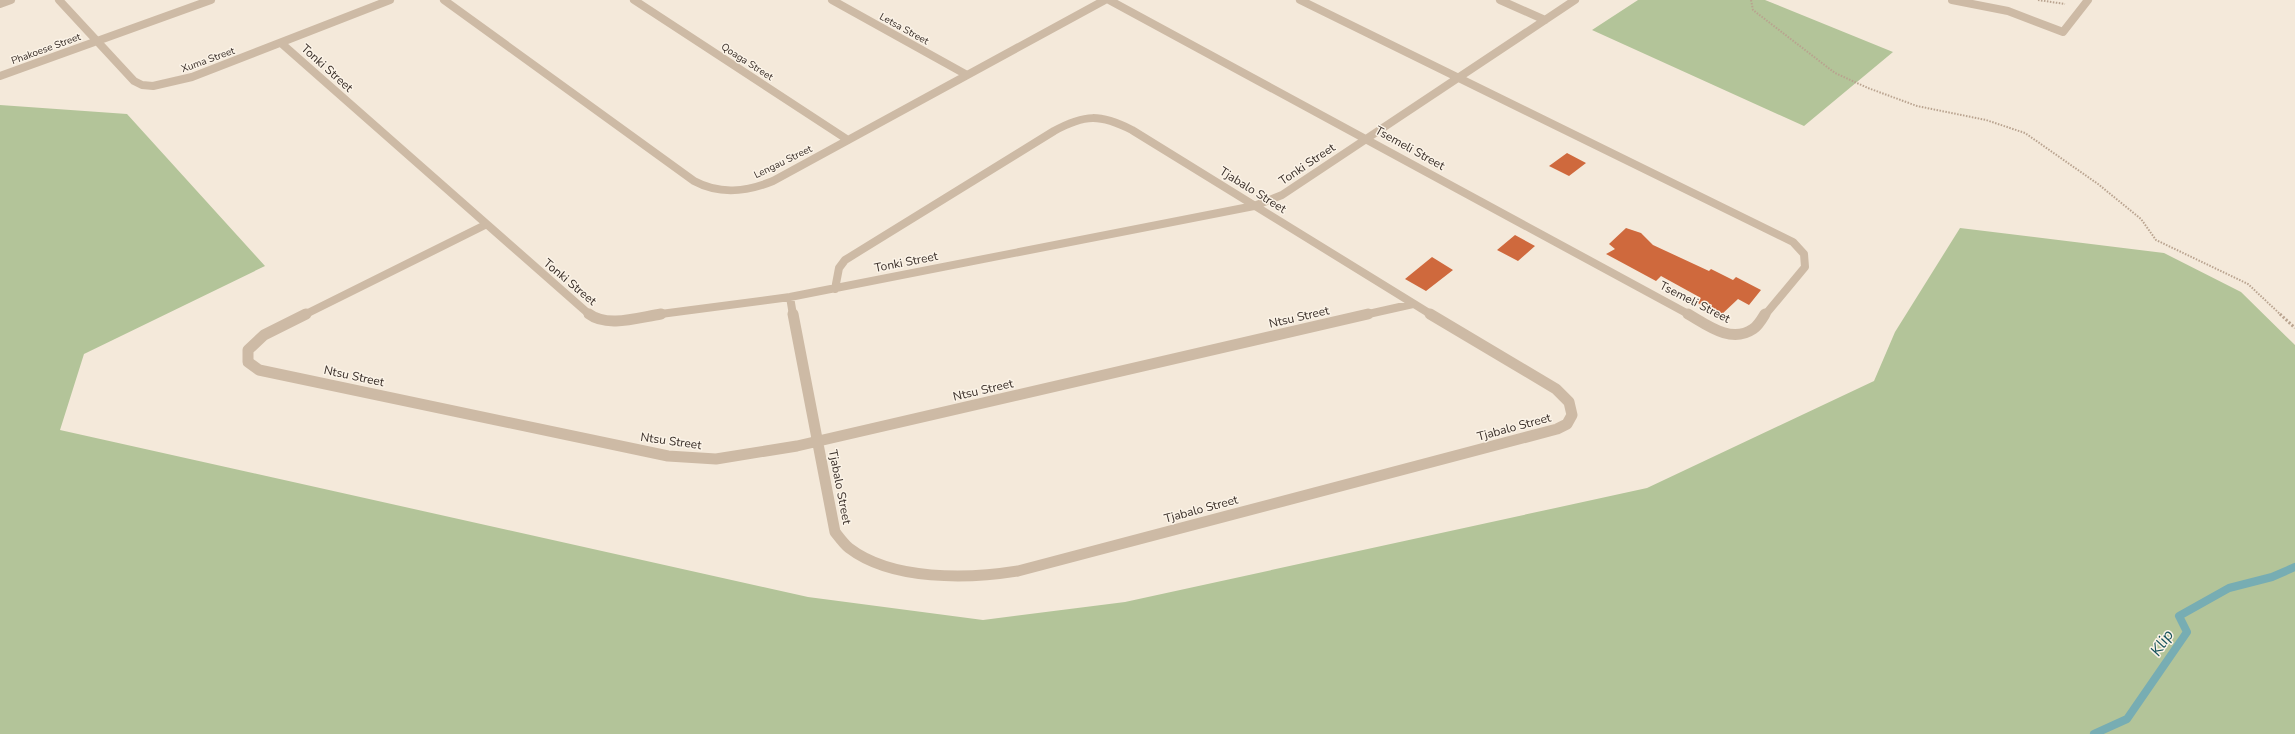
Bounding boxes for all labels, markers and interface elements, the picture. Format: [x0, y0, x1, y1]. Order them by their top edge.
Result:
street label: Letsa Street [877, 10, 932, 48]
street label: Phakoese Street [9, 30, 83, 68]
street label: Qoaga Street [718, 40, 776, 84]
street label: Tonki Street [298, 41, 357, 96]
street label: Xuma Street [179, 44, 237, 76]
street label: Tsemeli Street [1372, 122, 1448, 174]
street label: Tonki Street [1276, 139, 1339, 189]
street label: Lengau Street [752, 142, 815, 182]
street label: Tjabalo Street [1217, 163, 1290, 217]
street label: Tonki Street [873, 248, 940, 276]
street label: Tonki Street [540, 255, 600, 309]
street label: Tsemeli Street [1657, 277, 1734, 327]
street label: Ntsu Street [1267, 302, 1331, 332]
street label: Ntsu Street [322, 362, 386, 390]
street label: Ntsu Street [951, 375, 1015, 405]
street label: Tjabalo Street [1475, 409, 1553, 445]
street label: Ntsu Street [639, 429, 703, 453]
street label: Tjabalo Street [825, 448, 855, 526]
street label: Tjabalo Street [1162, 491, 1240, 527]
water label: Klip [2145, 625, 2179, 661]

